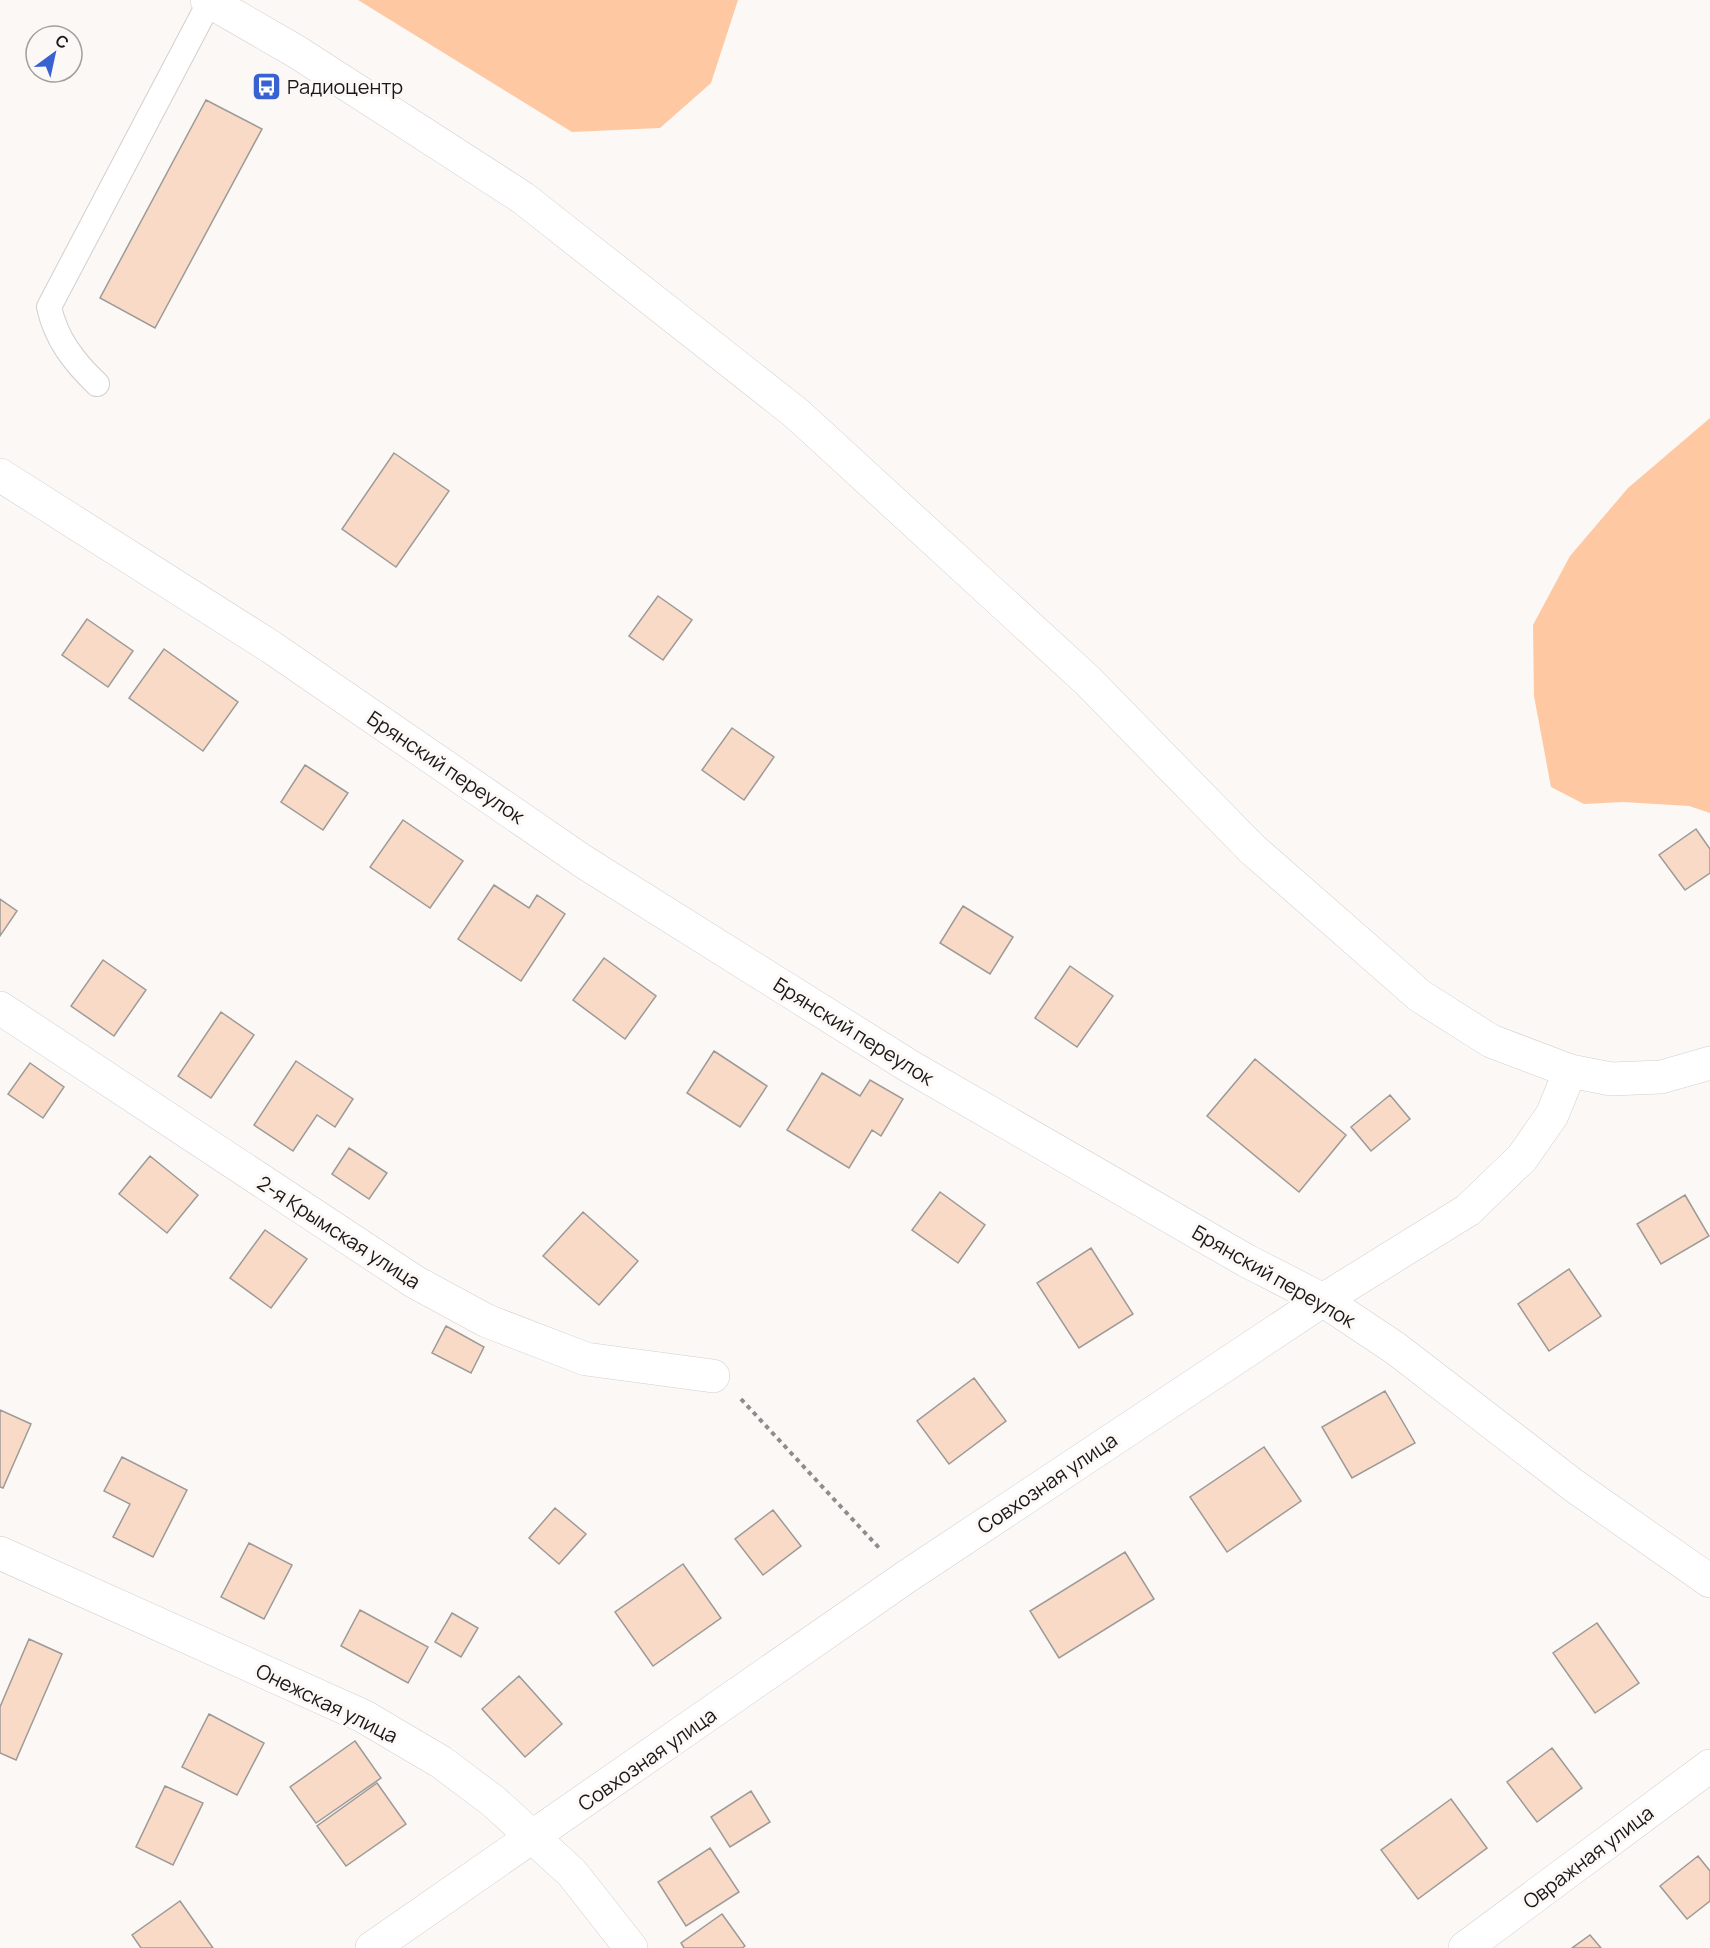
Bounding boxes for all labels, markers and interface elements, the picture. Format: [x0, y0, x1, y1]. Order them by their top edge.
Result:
north arrow [24, 24, 84, 84]
text: С [51, 29, 73, 54]
bus stop icon: Радиоцентр [250, 70, 282, 102]
place label: Радиоцентр [287, 73, 403, 100]
street label: Брянский переулок [362, 704, 531, 830]
street label: Брянский переулок [769, 971, 940, 1092]
street label: 2-я Крымская улица [252, 1169, 426, 1295]
street label: Брянский переулок [1187, 1218, 1362, 1334]
street label: Совхозная улица [972, 1426, 1122, 1540]
street label: Онежская улица [252, 1657, 402, 1749]
street label: Совхозная улица [572, 1701, 722, 1817]
street label: Овражная улица [1517, 1799, 1659, 1915]

